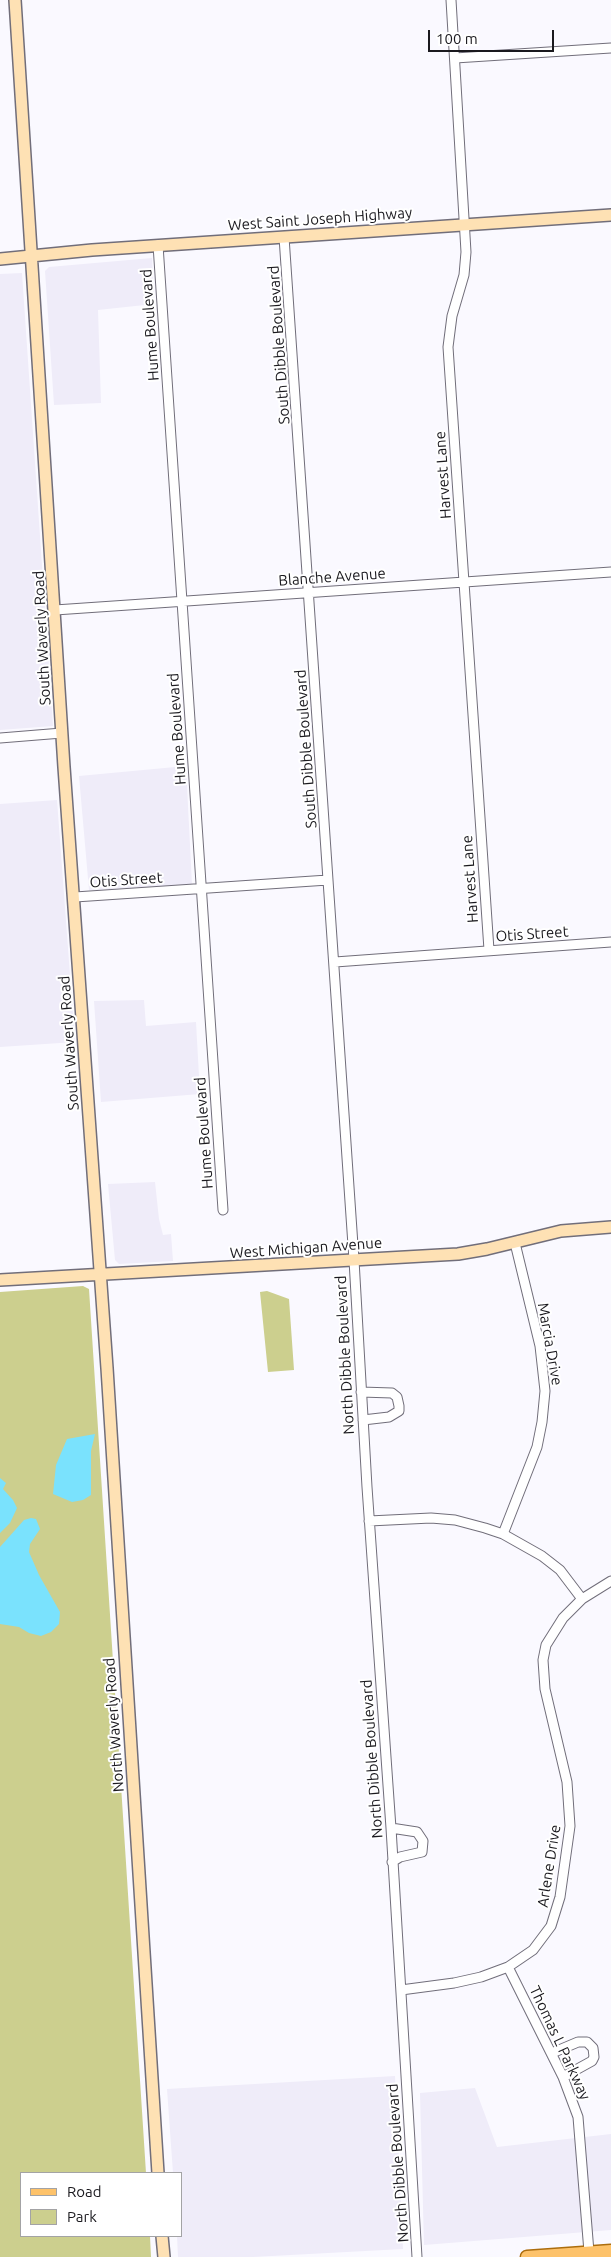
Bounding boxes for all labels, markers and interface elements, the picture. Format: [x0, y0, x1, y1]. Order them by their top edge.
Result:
scale bar [431, 20, 557, 52]
text: 100 m [436, 30, 478, 47]
street label: West Saint Joseph Highway [227, 204, 413, 234]
street label: South Dibble Boulevard [264, 265, 294, 425]
street label: Hume Boulevard [137, 268, 163, 382]
street label: Harvest Lane [431, 431, 455, 519]
street label: Blanche Avenue [278, 564, 386, 590]
street label: South Waverly Road [29, 570, 55, 706]
street label: South Dibble Boulevard [291, 669, 321, 829]
street label: Hume Boulevard [164, 672, 190, 786]
street label: Harvest Lane [458, 835, 482, 923]
street label: Otis Street [89, 868, 163, 892]
street label: Otis Street [495, 922, 569, 946]
street label: South Waverly Road [55, 975, 83, 1111]
street label: Hume Boulevard [191, 1076, 217, 1190]
street label: West Michigan Avenue [229, 1234, 383, 1262]
street label: North Dibble Boulevard [332, 1275, 358, 1435]
street label: Marcia Drive [534, 1301, 566, 1387]
street label: North Waverly Road [100, 1657, 128, 1793]
street label: North Dibble Boulevard [357, 1679, 387, 1839]
street label: Arlene Drive [534, 1823, 564, 1909]
street label: Thomas L Parkway [526, 1983, 594, 2103]
street label: North Dibble Boulevard [383, 2083, 413, 2243]
legend [20, 2172, 182, 2237]
text: Road [67, 2183, 102, 2200]
text: Park [67, 2208, 97, 2225]

